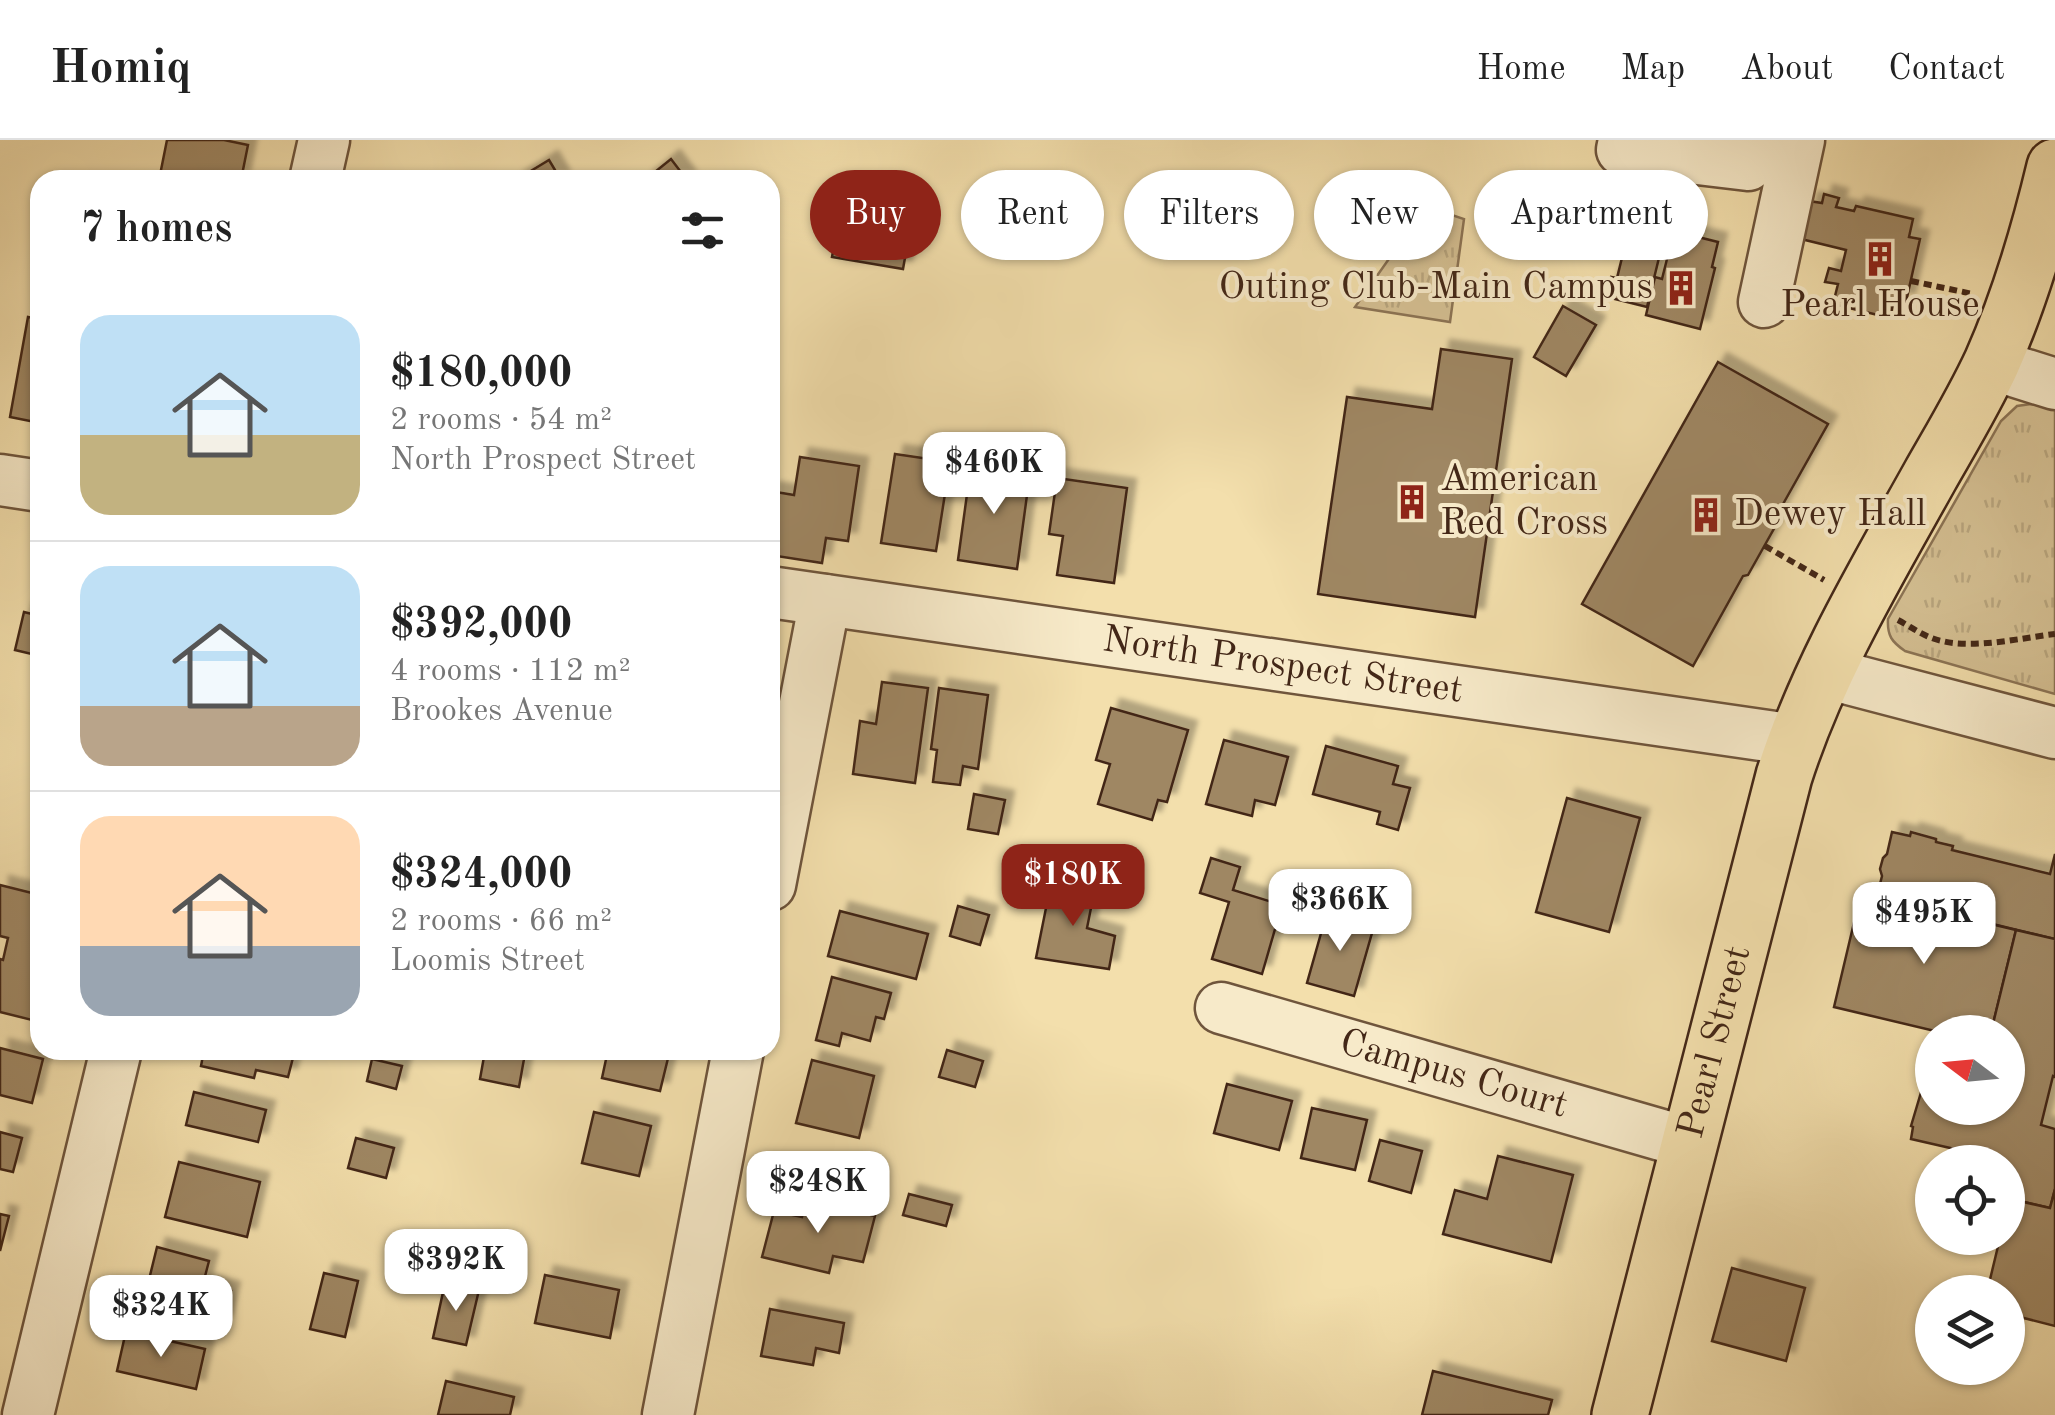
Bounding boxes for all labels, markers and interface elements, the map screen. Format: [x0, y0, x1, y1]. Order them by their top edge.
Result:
text: Homiq [50, 45, 192, 93]
text: Home [1477, 52, 1566, 87]
text: Map [1621, 52, 1685, 87]
text: About [1740, 52, 1833, 87]
text: Contact [1888, 52, 2005, 87]
chip: Buy [810, 170, 941, 260]
chip: Rent [961, 170, 1104, 260]
chip: Filters [1124, 170, 1294, 260]
chip: New [1314, 170, 1454, 260]
chip: Apartment [1474, 170, 1708, 260]
icon: filters [675, 203, 730, 258]
text: 7 homes [80, 209, 232, 251]
building icon: Pearl House [1861, 240, 1899, 278]
place label: Outing Club-Main Campus [1218, 269, 1653, 307]
building icon: Outing Club-Main Campus [1662, 269, 1700, 307]
place label: Pearl House [1780, 287, 1980, 325]
text: $180,000 [390, 354, 572, 396]
icon: home [160, 355, 280, 475]
text: 2 rooms · 54 m² [390, 405, 612, 437]
pin: $460K [924, 432, 1064, 517]
text: North Prospect Street [390, 445, 696, 477]
text: $460K [945, 448, 1043, 480]
place label: American Red Cross [1440, 461, 1608, 543]
building icon: American Red Cross [1393, 483, 1431, 521]
building icon: Dewey Hall [1687, 496, 1725, 534]
place label: Dewey Hall [1734, 496, 1926, 534]
text: $392,000 [390, 605, 572, 647]
icon: home [160, 606, 280, 726]
street label: North Prospect Street [1100, 621, 1465, 711]
text: 4 rooms · 112 m² [390, 656, 631, 688]
text: Brookes Avenue [390, 696, 613, 728]
pin: $180K [1003, 844, 1143, 929]
text: $324,000 [390, 855, 572, 897]
icon: home [160, 856, 280, 976]
text: $180K [1024, 860, 1122, 892]
pin: $366K [1270, 869, 1410, 954]
pin: $495K [1854, 882, 1994, 967]
text: $366K [1291, 885, 1389, 917]
text: $495K [1875, 898, 1973, 930]
text: 2 rooms · 66 m² [390, 906, 612, 938]
street label: Pearl Street [1673, 942, 1759, 1142]
text: Loomis Street [390, 946, 585, 978]
north arrow [1915, 1015, 2025, 1125]
map controls [1915, 1015, 2025, 1385]
street label: Campus Court [1335, 1024, 1572, 1126]
button: locate [1915, 1145, 2025, 1255]
pin: $248K [748, 1151, 888, 1236]
text: $248K [769, 1167, 867, 1199]
pin: $392K [386, 1229, 526, 1314]
text: $392K [407, 1245, 505, 1277]
pin: $324K [91, 1275, 231, 1360]
button: layers [1915, 1275, 2025, 1385]
text: $324K [112, 1291, 210, 1323]

